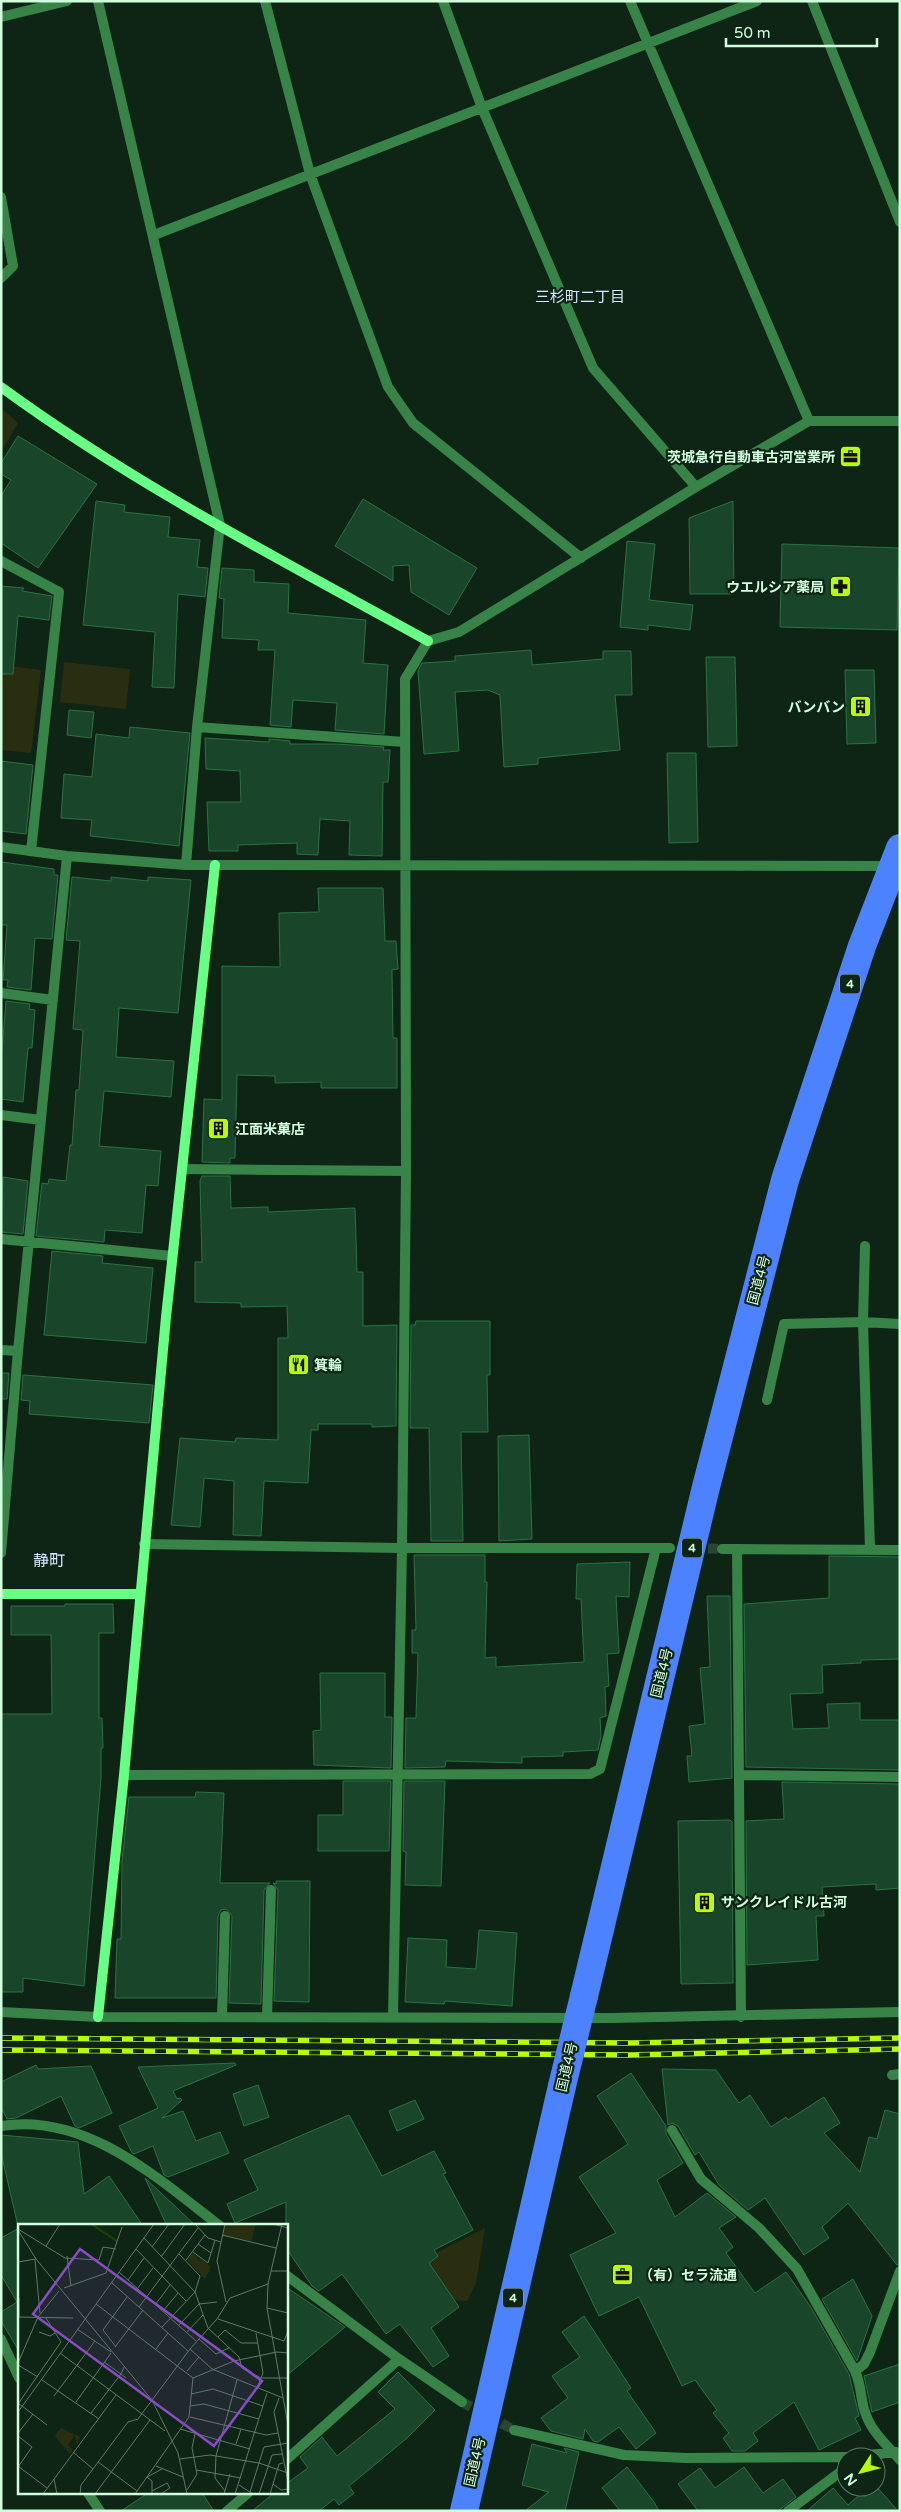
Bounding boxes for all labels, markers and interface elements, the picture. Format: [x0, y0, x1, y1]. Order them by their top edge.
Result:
scale bar [726, 15, 877, 47]
text: 50 m [734, 24, 771, 42]
district label: 三杉町二丁目 [535, 288, 625, 306]
office icon: 茨城急行自動車古河営業所 [839, 445, 863, 469]
place label: 茨城急行自動車古河営業所 [667, 449, 835, 466]
pharmacy icon: ウエルシア薬局 [828, 575, 852, 599]
place label: ウエルシア薬局 [726, 579, 824, 596]
building icon: バンバン [849, 695, 873, 719]
place label: バンバン [788, 699, 845, 716]
road number: 4 [840, 974, 860, 994]
building icon: 江面米菓店 [207, 1117, 231, 1141]
place label: 江面米菓店 [235, 1121, 305, 1138]
street label: 国道4号 [744, 1253, 774, 1307]
restaurant icon: 箕輪 [286, 1353, 310, 1377]
place label: 箕輪 [314, 1357, 342, 1374]
road number: 4 [682, 1539, 702, 1558]
district label: 静町 [33, 1551, 65, 1571]
street label: 国道4号 [648, 1646, 676, 1700]
building icon: サンクレイドル古河 [693, 1890, 717, 1914]
place label: サンクレイドル古河 [721, 1894, 847, 1911]
street label: 国道4号 [553, 2040, 581, 2094]
inset map [18, 2224, 288, 2494]
office icon: （有）セラ流通 [611, 2263, 635, 2287]
place label: （有）セラ流通 [639, 2267, 737, 2284]
road number: 4 [503, 2288, 523, 2308]
street label: 国道4号 [461, 2435, 489, 2489]
north arrow [836, 2447, 886, 2497]
text: N [841, 2470, 861, 2489]

